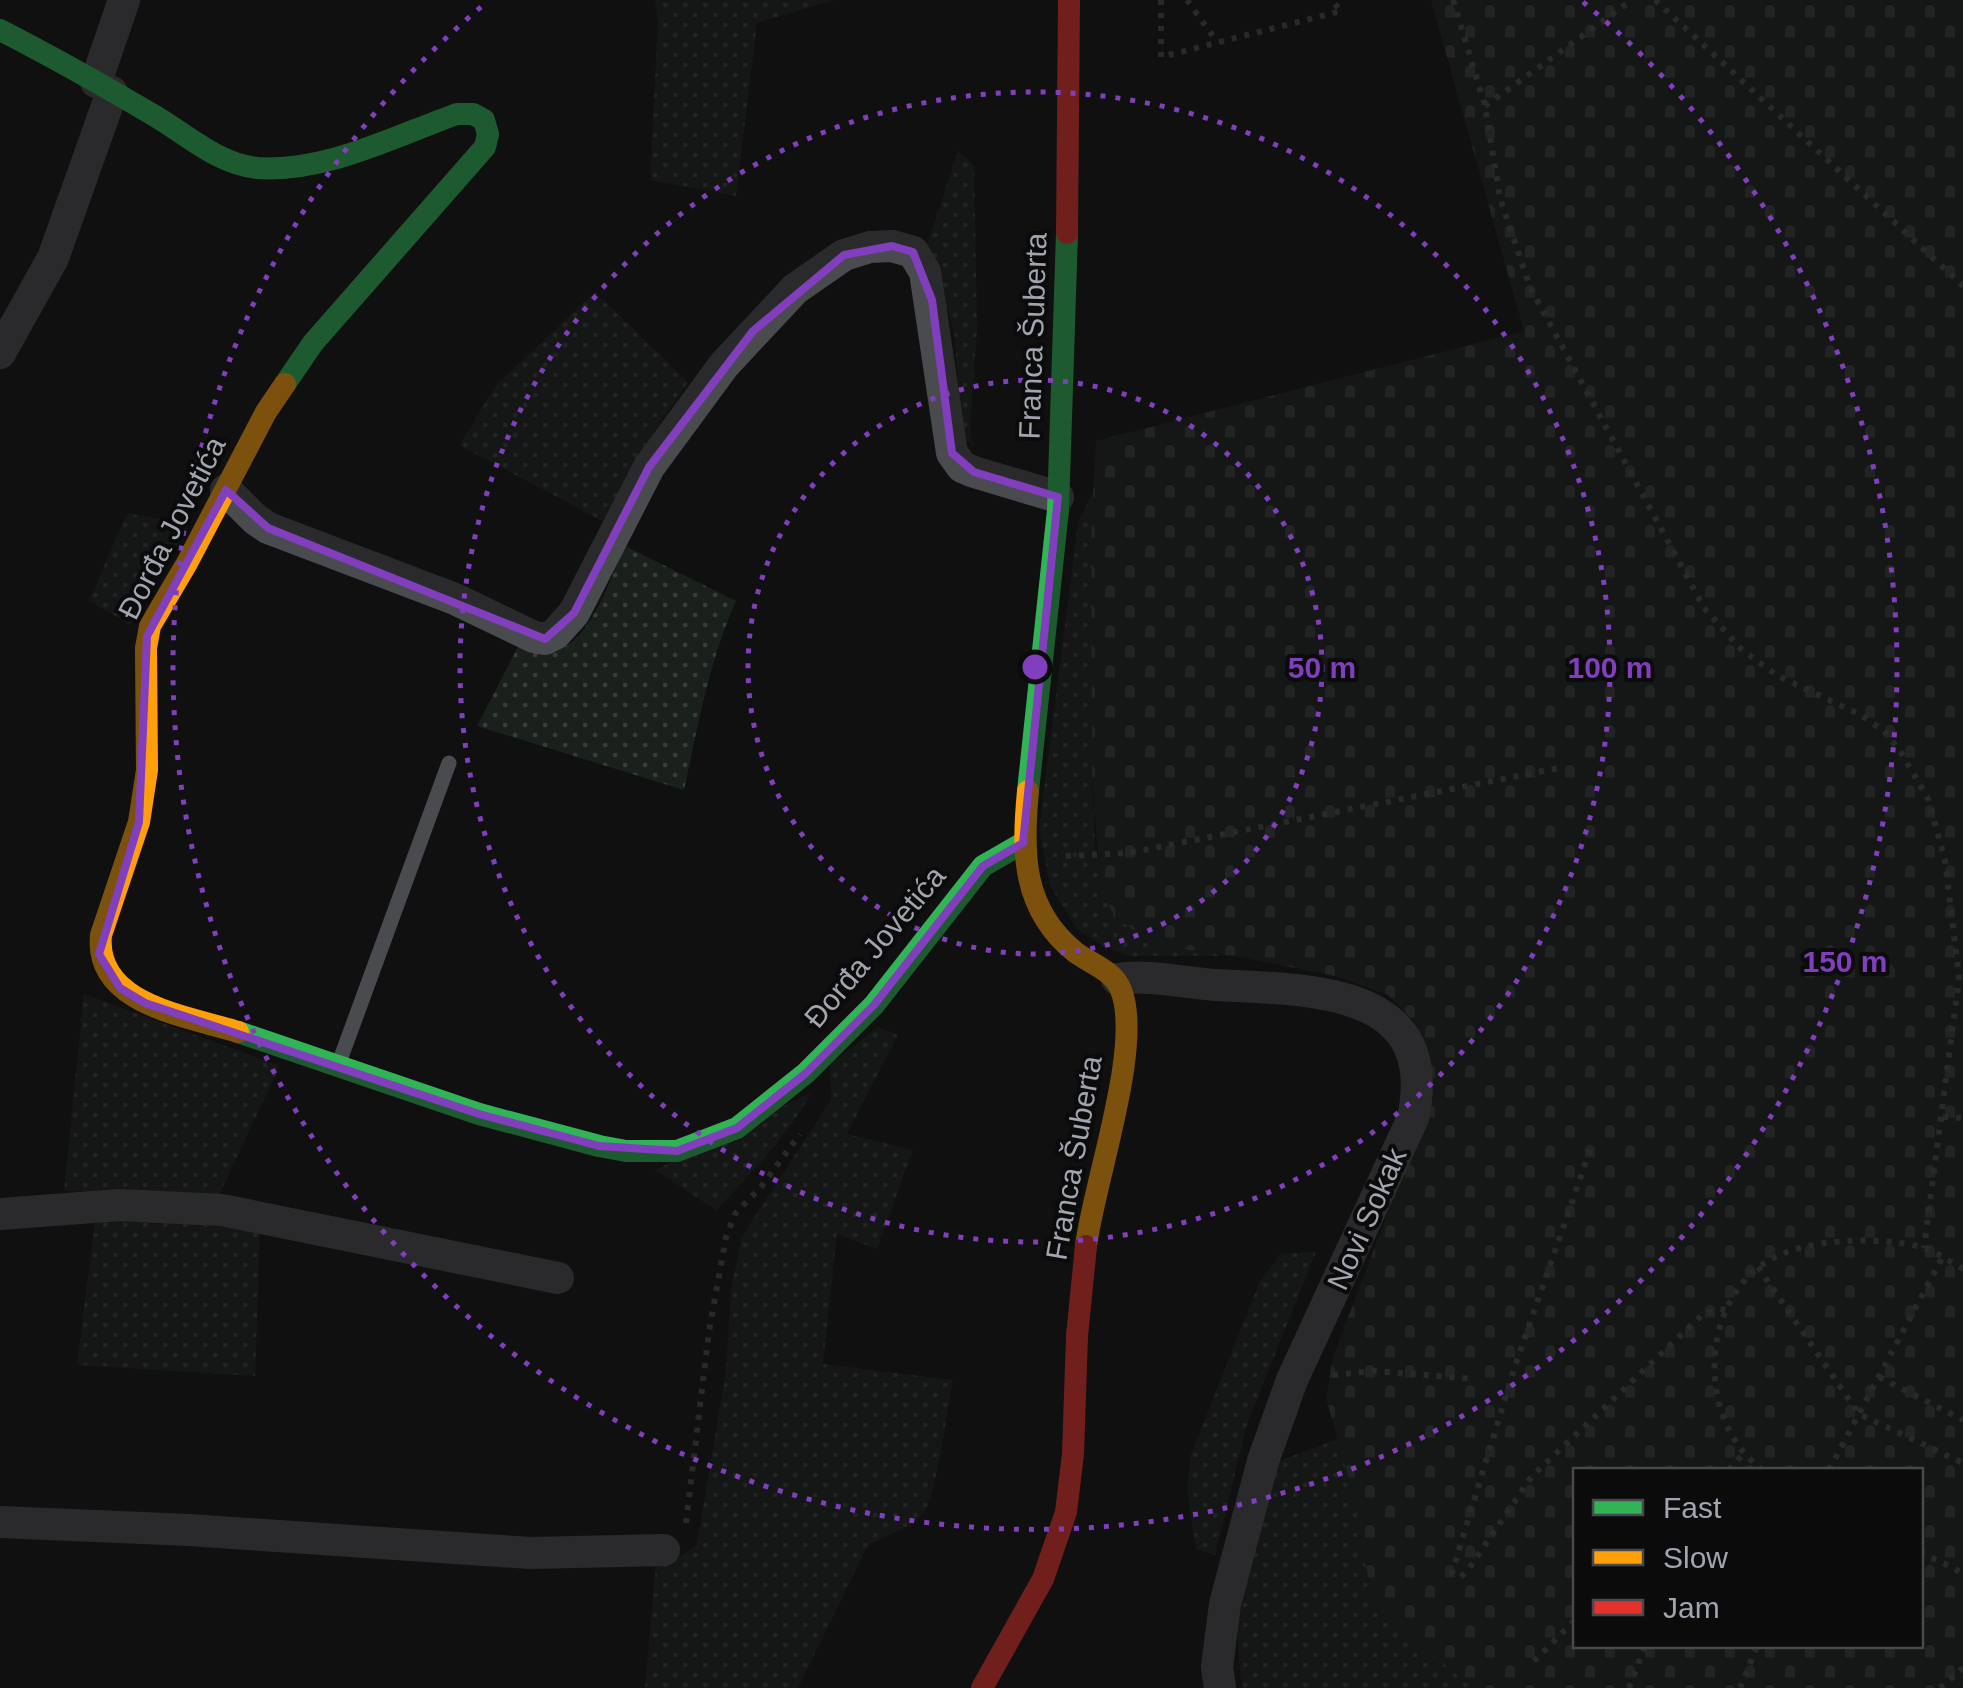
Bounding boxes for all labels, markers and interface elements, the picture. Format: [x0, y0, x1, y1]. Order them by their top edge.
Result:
street label: Franca Šuberta [1012, 232, 1053, 440]
street label: Đorđa Jovetića [111, 431, 232, 624]
centre of rings [1017, 649, 1053, 685]
text: 50 m [1288, 651, 1356, 684]
text: 100 m [1567, 651, 1653, 684]
street label: Đorđa Jovetića [798, 859, 952, 1034]
text: 150 m [1802, 945, 1888, 978]
street label: Franca Šuberta [1039, 1053, 1108, 1263]
street label: Novi Sokak [1321, 1142, 1413, 1295]
legend [1573, 1468, 1923, 1648]
text: Fast [1663, 1491, 1722, 1524]
text: Slow [1663, 1541, 1728, 1574]
text: Jam [1663, 1591, 1720, 1624]

